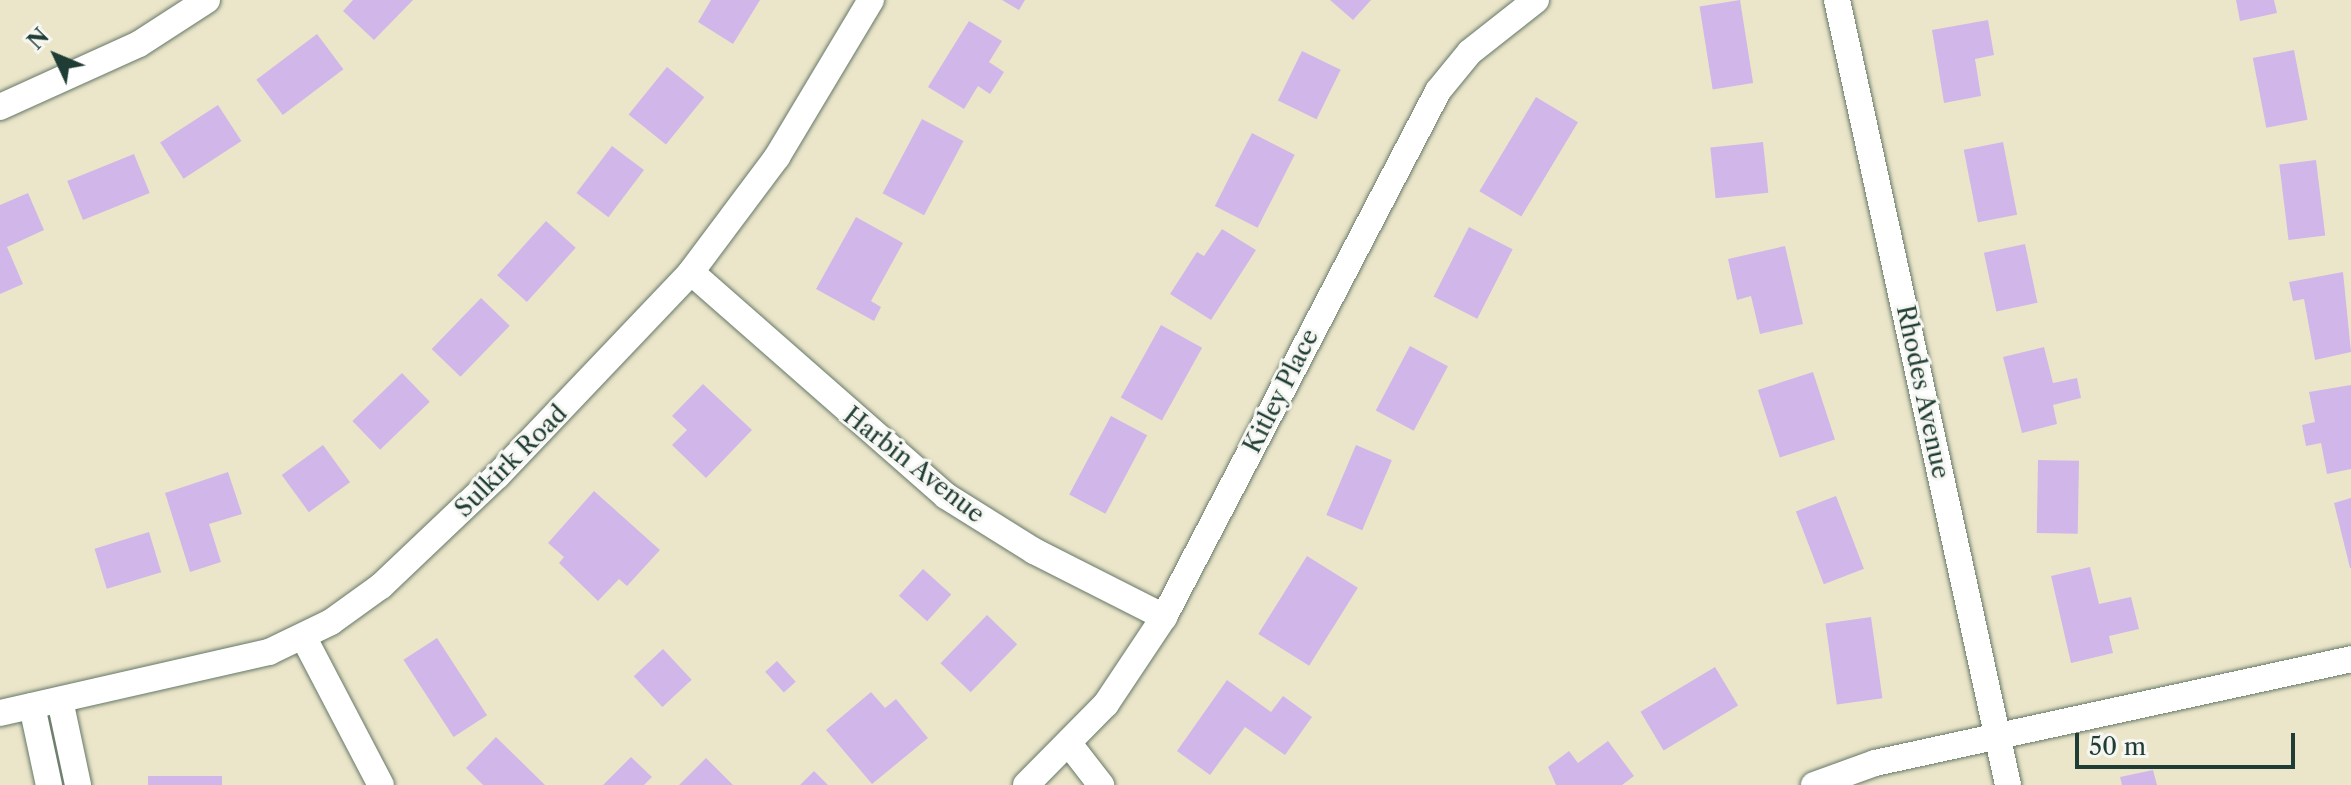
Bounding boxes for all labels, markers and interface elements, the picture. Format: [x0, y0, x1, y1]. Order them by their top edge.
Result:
north arrow [16, 16, 96, 96]
text: N [22, 23, 55, 55]
street label: Rhodes Avenue [1890, 302, 1956, 482]
street label: Kitley Place [1237, 324, 1325, 458]
street label: Sulkirk Road [449, 399, 573, 523]
street label: Harbin Avenue [837, 401, 991, 529]
scale bar [2079, 717, 2299, 767]
text: 50 m [2089, 732, 2146, 761]

